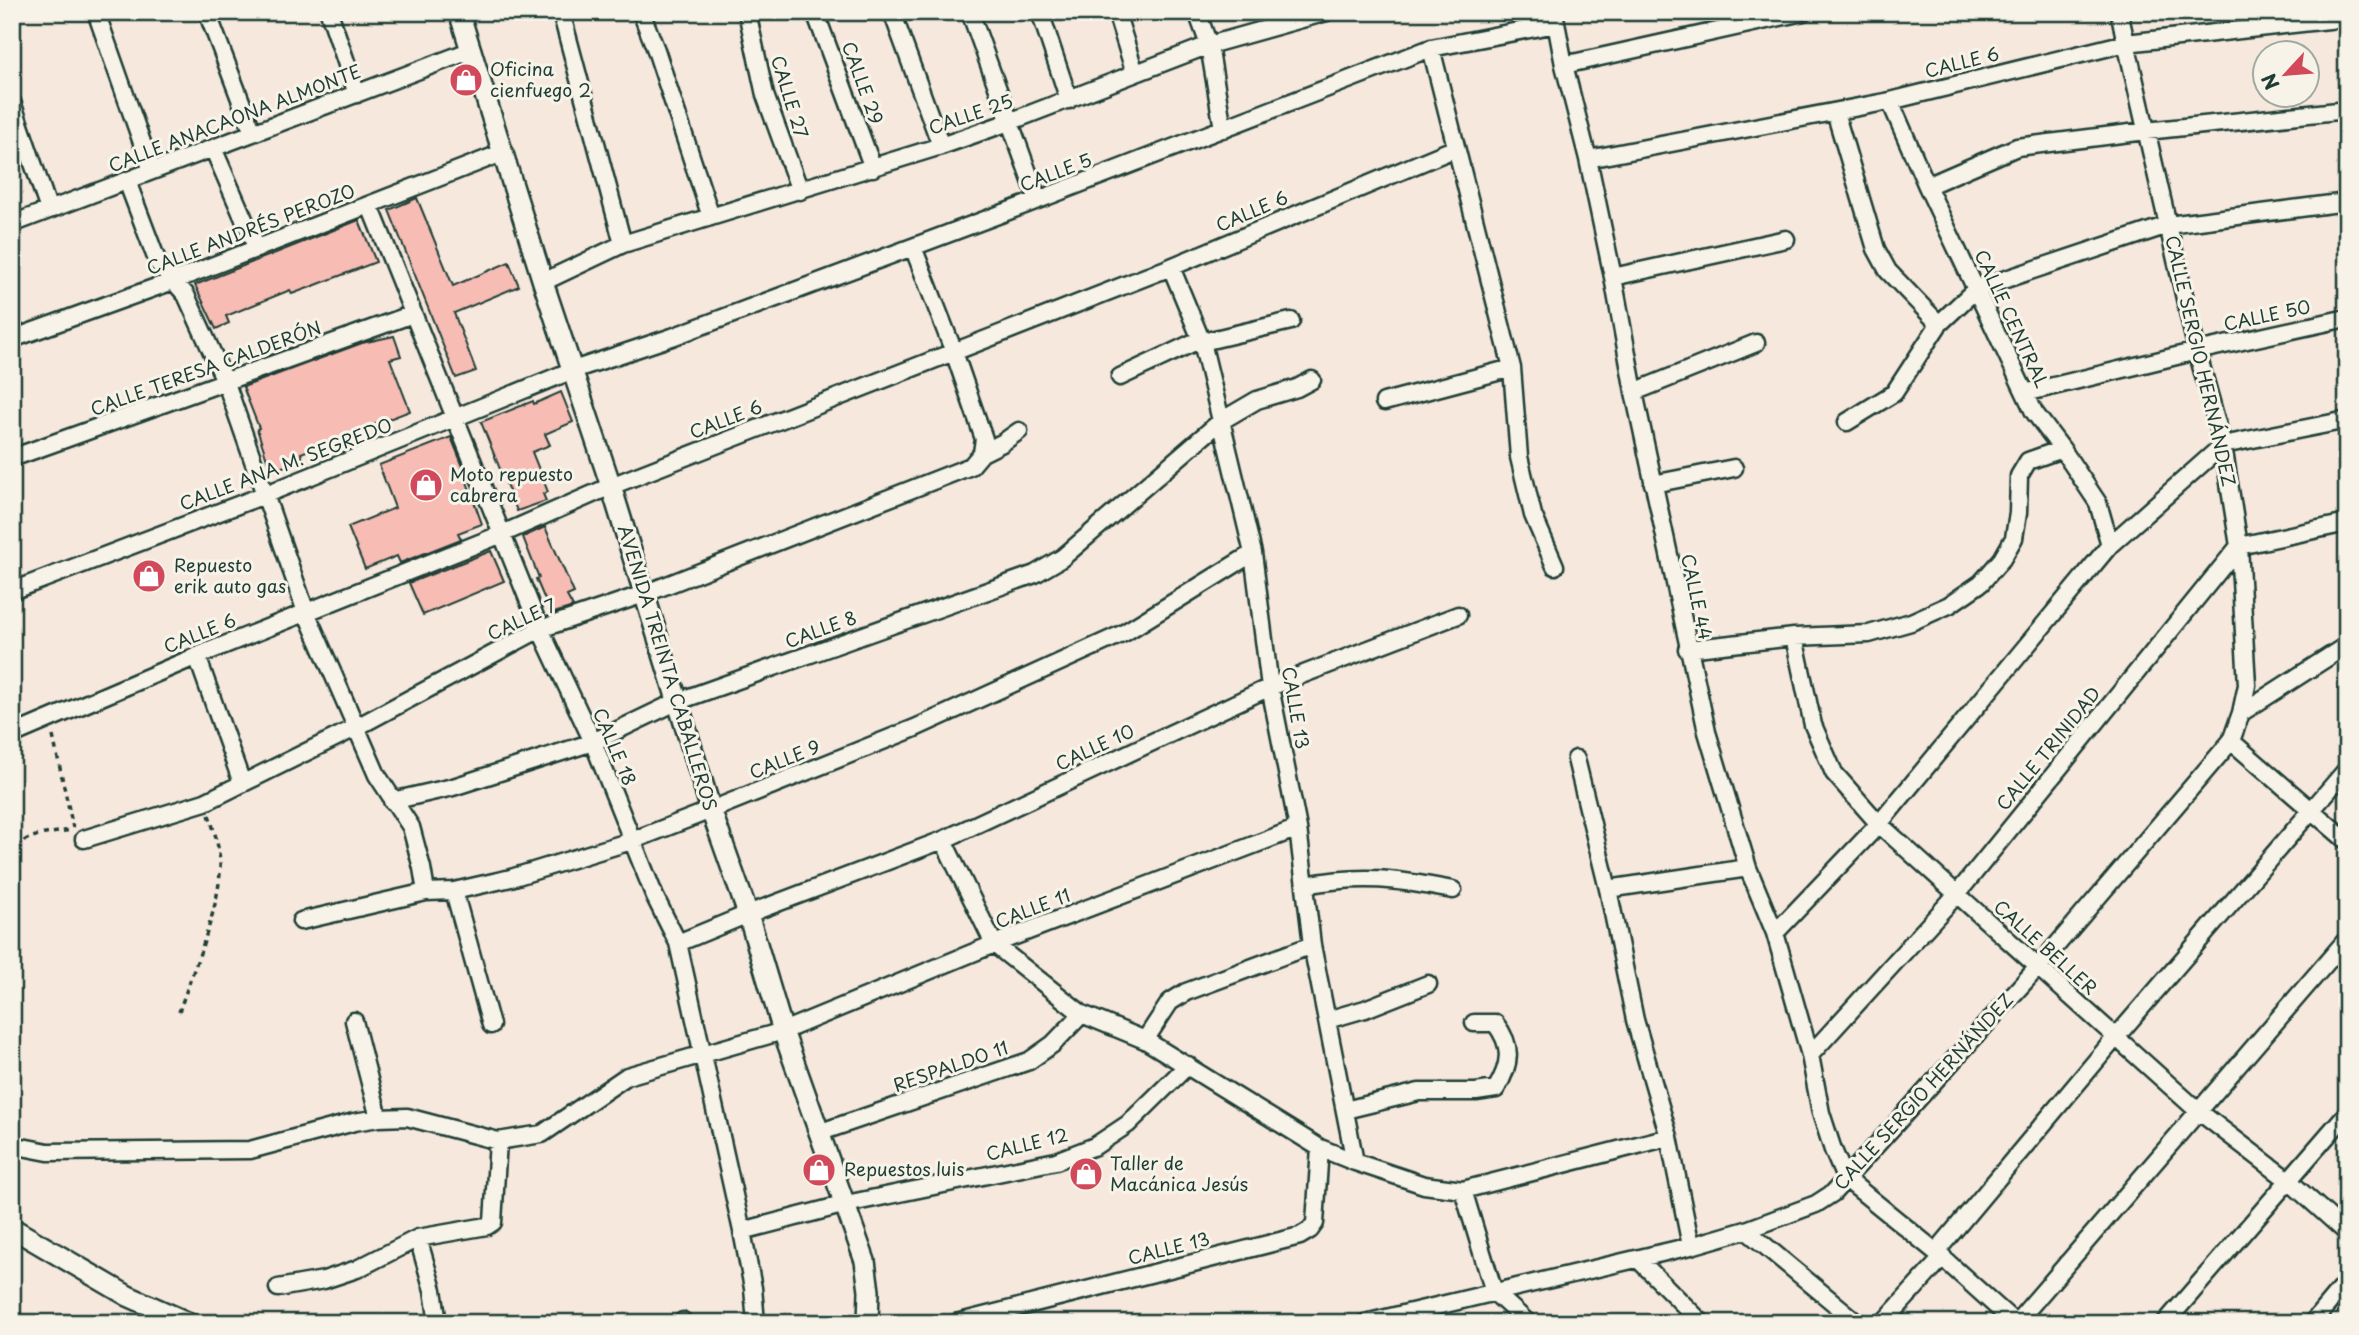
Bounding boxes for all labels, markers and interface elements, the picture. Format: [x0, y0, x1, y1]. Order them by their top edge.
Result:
street label: CALLE 29 [836, 37, 891, 128]
north arrow [2250, 38, 2320, 108]
street label: CALLE 6 [1922, 39, 2002, 84]
street label: CALLE 27 [765, 52, 816, 141]
place label: Oficina cienfuego 2 [490, 55, 591, 103]
street label: CALLE ANACAONA ALMONTE [104, 57, 365, 178]
shop icon: Oficina cienfuego 2 [447, 61, 485, 99]
text: N [2254, 69, 2286, 95]
street label: CALLE 25 [925, 87, 1016, 141]
street label: CALLE 5 [1015, 145, 1095, 198]
street label: CALLE ANDRÉS PEROZO [142, 176, 359, 281]
street label: CALLE 6 [1211, 183, 1292, 238]
street label: CALLE SERGIO HERNÁNDEZ [2159, 232, 2244, 489]
street label: CALLE CENTRAL [1968, 245, 2056, 392]
street label: CALLE 50 [2221, 292, 2313, 337]
street label: CALLE TERESA CALDERÓN [86, 313, 325, 422]
street label: CALLE 6 [685, 392, 766, 445]
street label: CALLE ANA M. SEGREDO [175, 411, 396, 517]
place label: Moto repuesto cabrera [450, 460, 573, 508]
shop icon: Moto repuesto cabrera [407, 466, 445, 504]
street label: AVENIDA TREINTA CABALLEROS [612, 521, 725, 814]
place label: Repuesto erik auto gas [174, 551, 286, 599]
street label: CALLE 44 [1675, 551, 1720, 642]
shop icon: Repuesto erik auto gas [130, 557, 168, 595]
street label: CALLE 7 [482, 591, 560, 646]
street label: CALLE 8 [781, 603, 860, 654]
street label: CALLE 6 [159, 606, 240, 659]
street label: CALLE 13 [1276, 664, 1317, 751]
street label: CALLE TRINIDAD [1989, 680, 2106, 816]
street label: CALLE 18 [587, 703, 644, 789]
street label: CALLE 10 [1051, 717, 1138, 777]
street label: CALLE 9 [745, 732, 824, 785]
street label: CALLE 11 [991, 881, 1074, 934]
street label: CALLE BELLER [1988, 893, 2104, 1001]
street label: CALLE SERGIO HERNÁNDEZ [1827, 987, 2019, 1195]
street label: RESPALDO 11 [889, 1033, 1012, 1098]
street label: CALLE 12 [983, 1120, 1070, 1167]
place label: Taller de Macánica Jesús [1110, 1149, 1248, 1197]
shop icon: Repuestos luis [800, 1151, 838, 1189]
place label: Repuestos luis [844, 1155, 964, 1182]
shop icon: Taller de Macánica Jesús [1067, 1155, 1105, 1193]
street label: CALLE 13 [1125, 1224, 1212, 1271]

